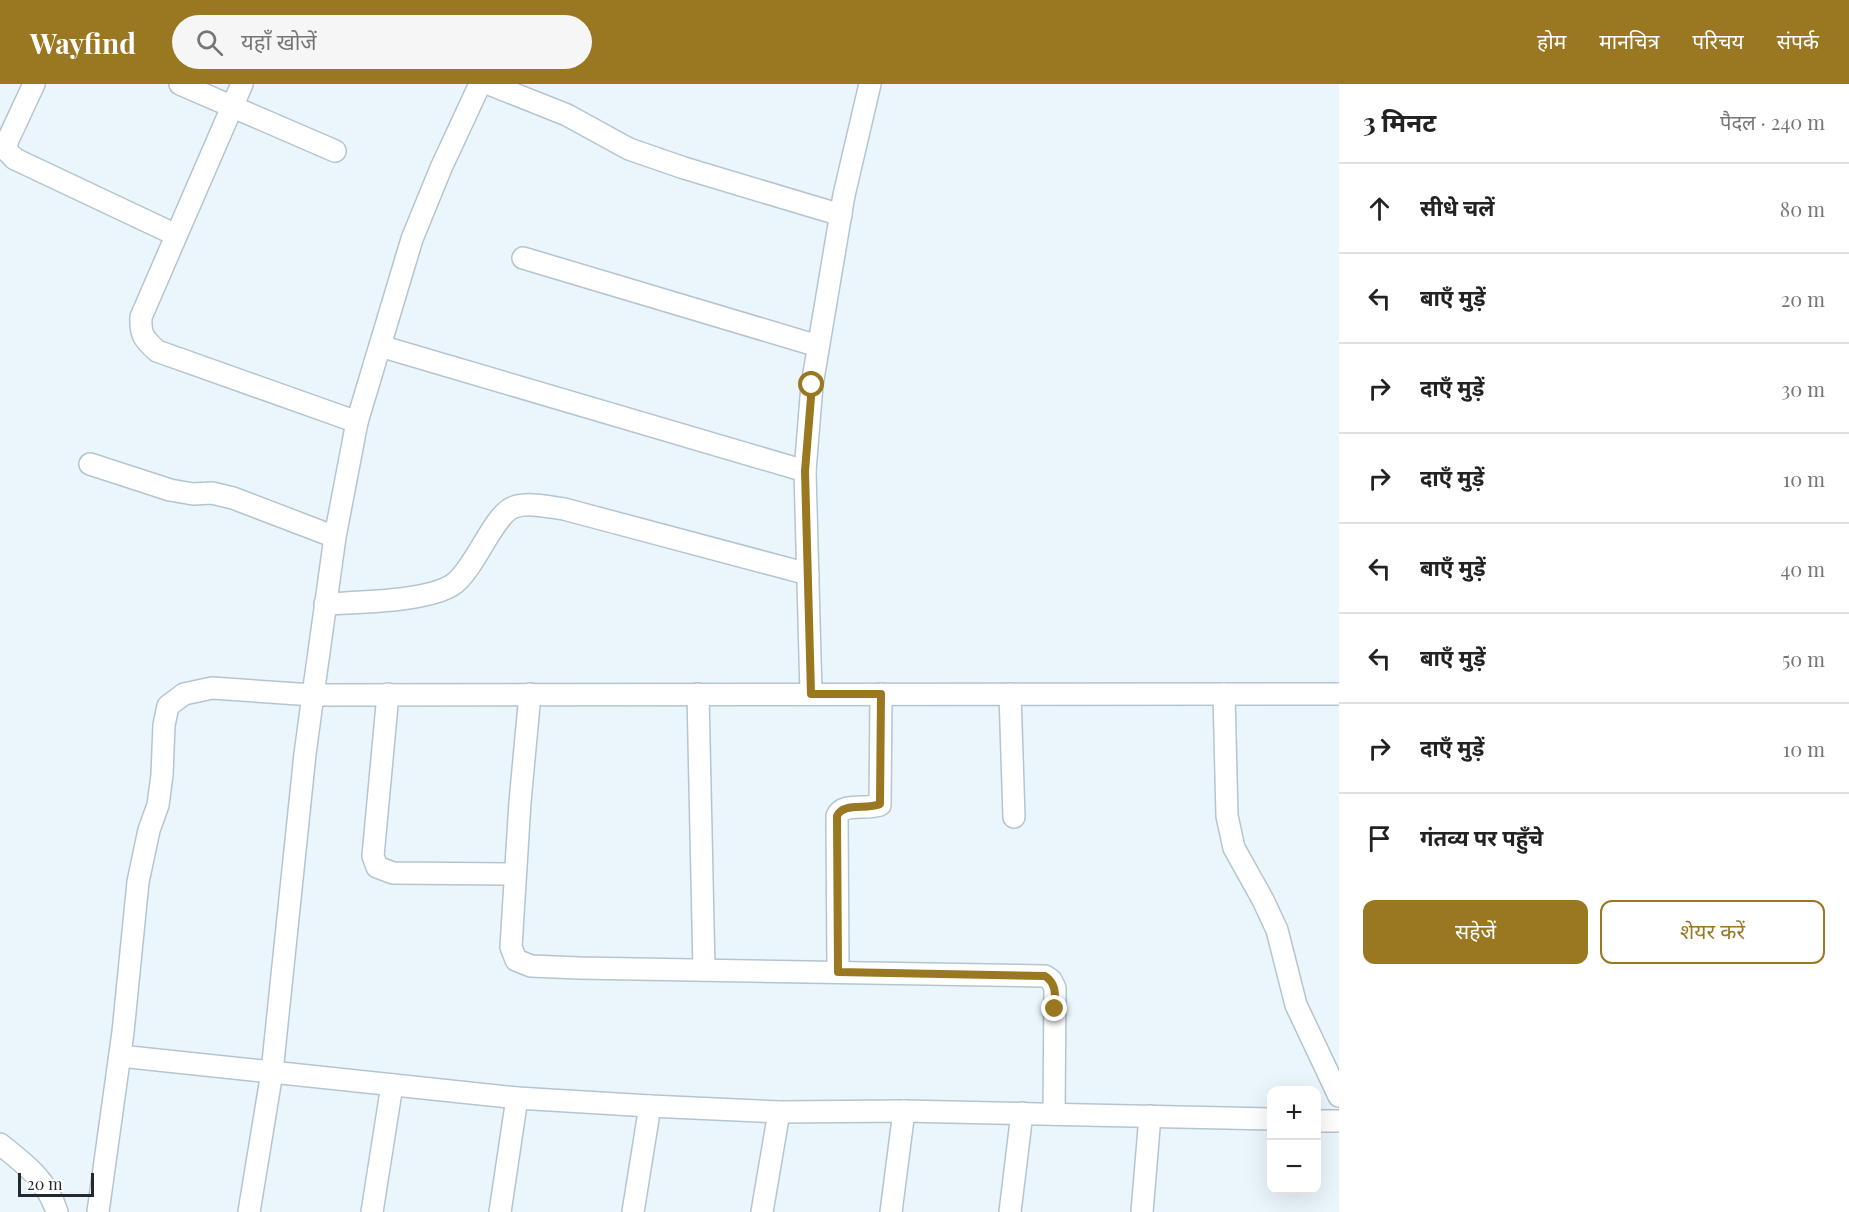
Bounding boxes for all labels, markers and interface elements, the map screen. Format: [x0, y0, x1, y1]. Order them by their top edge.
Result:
search box [172, 15, 592, 69]
text: Wayfind [30, 24, 136, 61]
icon: search [193, 26, 226, 59]
text: यहाँ खोजें [241, 26, 317, 56]
text: होम [1537, 26, 1566, 54]
text: मानचित्र [1599, 26, 1659, 54]
text: परिचय [1692, 26, 1744, 54]
text: संपर्क [1777, 26, 1819, 54]
text: 3 मिनट [1363, 104, 1436, 139]
text: पैदल · 240 m [1720, 108, 1825, 135]
icon: ahead [1363, 192, 1396, 225]
text: सीधे चलें [1420, 192, 1494, 222]
text: 80 m [1780, 195, 1825, 222]
icon: left [1363, 282, 1396, 315]
text: बाएँ मुड़ें [1420, 282, 1485, 312]
text: 20 m [1781, 285, 1825, 312]
route start [798, 371, 824, 397]
icon: right [1363, 372, 1396, 405]
text: दाएँ मुड़ें [1420, 372, 1484, 402]
text: 30 m [1781, 375, 1825, 402]
icon: right [1363, 462, 1396, 495]
text: दाएँ मुड़ें [1420, 462, 1484, 492]
text: 10 m [1783, 465, 1825, 492]
icon: left [1363, 552, 1396, 585]
text: बाएँ मुड़ें [1420, 552, 1485, 582]
text: 40 m [1780, 555, 1825, 582]
icon: left [1363, 642, 1396, 675]
text: बाएँ मुड़ें [1420, 642, 1485, 672]
text: 50 m [1782, 645, 1825, 672]
icon: right [1363, 732, 1396, 765]
text: दाएँ मुड़ें [1420, 732, 1484, 762]
text: 10 m [1783, 735, 1825, 762]
icon: arrive [1363, 822, 1396, 855]
text: गंतव्य पर पहुँचे [1420, 822, 1543, 852]
button: सहेजें [1363, 900, 1588, 964]
button: शेयर करें [1600, 900, 1825, 964]
route end [1041, 995, 1067, 1021]
map controls [1267, 1086, 1321, 1194]
button: + [1267, 1086, 1321, 1140]
button: − [1267, 1140, 1321, 1194]
scale bar [18, 1170, 94, 1198]
text: 20 m [27, 1173, 62, 1194]

